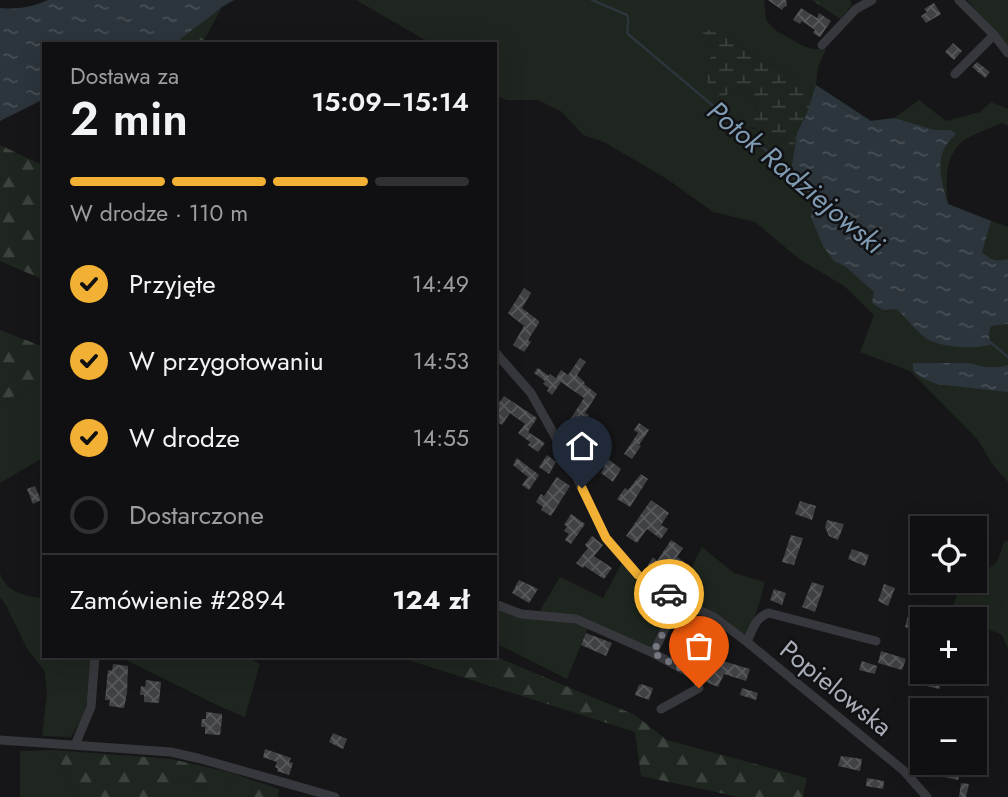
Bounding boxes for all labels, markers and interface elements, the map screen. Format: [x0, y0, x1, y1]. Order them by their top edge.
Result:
text: Dostawa za [70, 59, 179, 93]
text: 15:09–15:14 [311, 83, 469, 121]
text: 2 min [70, 86, 188, 152]
water label: Potok Radziejowski [698, 91, 894, 264]
text: W drodze · 110 m [70, 196, 248, 230]
icon: check [70, 265, 108, 303]
text: Przyjęte [129, 265, 216, 303]
text: 14:49 [412, 267, 469, 301]
icon: check [70, 342, 108, 380]
text: W przygotowaniu [129, 342, 324, 380]
text: 14:53 [413, 344, 469, 378]
pin [552, 416, 612, 488]
icon: check [70, 419, 108, 457]
text: W drodze [129, 419, 240, 457]
text: 14:55 [412, 421, 469, 455]
icon: home [563, 427, 601, 465]
text: Dostarczone [129, 496, 264, 534]
map controls [910, 516, 987, 775]
button: locate [910, 516, 987, 593]
courier [634, 559, 704, 629]
icon: car [650, 575, 688, 613]
text: Zamówienie #2894 [70, 581, 285, 619]
text: 124 zł [392, 581, 469, 619]
button: + [910, 607, 987, 684]
pin [669, 616, 729, 688]
icon: bag [680, 627, 718, 665]
street label: Popielowska [772, 631, 900, 745]
button: − [910, 698, 987, 775]

